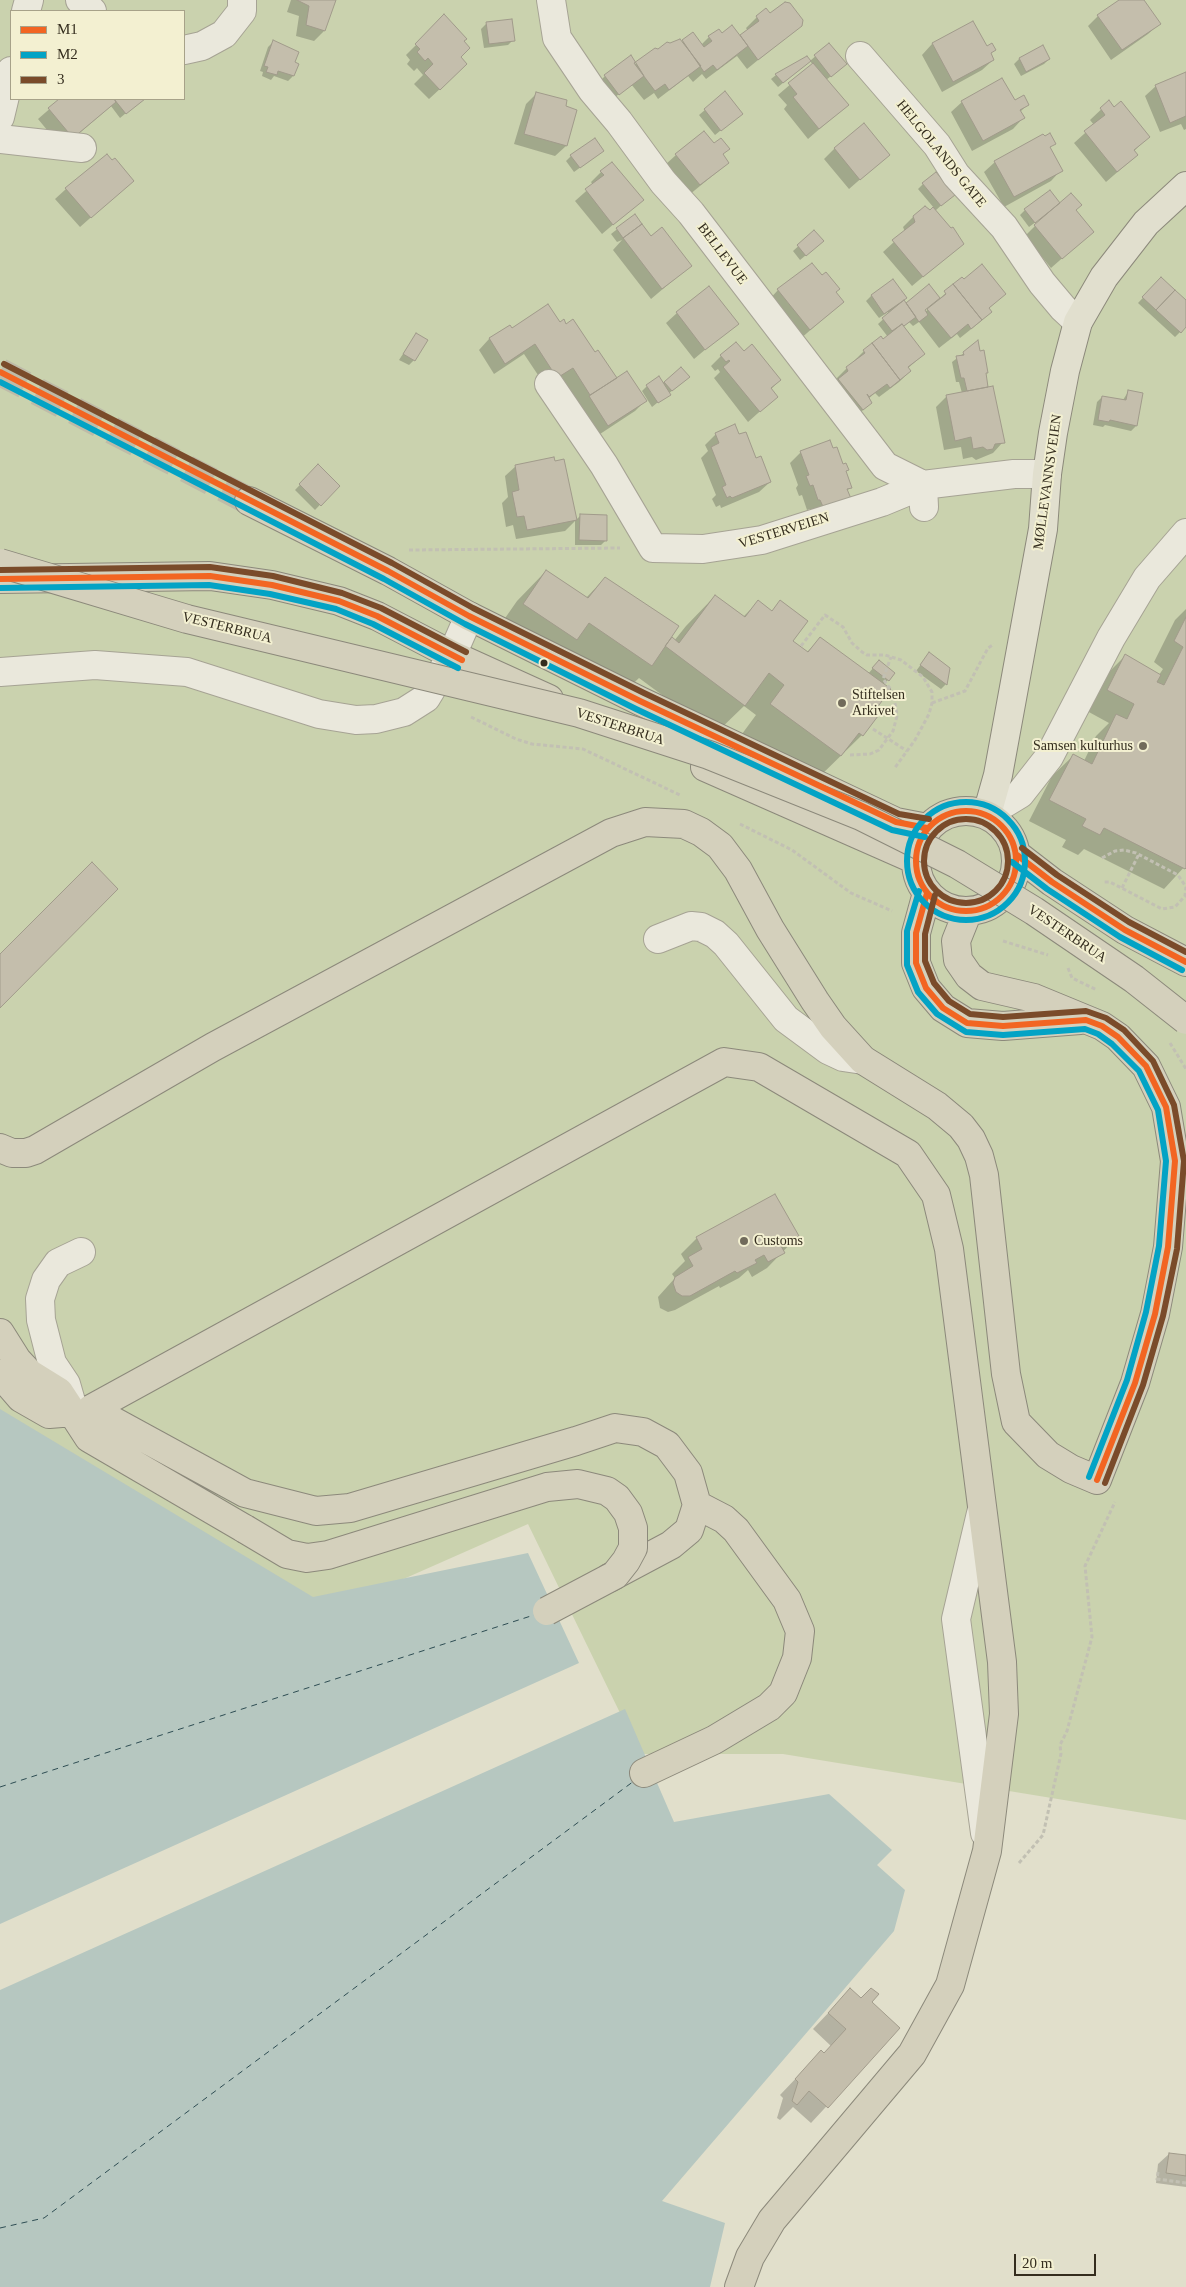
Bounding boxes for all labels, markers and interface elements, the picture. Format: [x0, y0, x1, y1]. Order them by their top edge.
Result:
legend [10, 10, 185, 100]
text: M1 [57, 21, 78, 37]
text: M2 [57, 46, 78, 62]
text: 3 [57, 71, 65, 87]
street label: HELGOLANDS GATE [893, 97, 989, 211]
street label: BELLEVUE [694, 220, 750, 288]
street label: MØLLEVANNSVEIEN [1030, 413, 1066, 551]
street label: VESTERVEIEN [737, 509, 831, 553]
street label: VESTERBRUA [180, 609, 274, 647]
unlabelled marker [539, 658, 549, 668]
place label: Stiftelsen Arkivet [852, 687, 905, 720]
marker: Stiftelsen Arkivet [836, 697, 848, 709]
street label: VESTERBRUA [574, 705, 666, 749]
place label: Samsen kulturhus [1033, 738, 1133, 754]
marker: Samsen kulturhus [1137, 740, 1149, 752]
street label: VESTERBRUA [1024, 901, 1110, 967]
place label: Customs [754, 1233, 803, 1249]
marker: Customs [738, 1235, 750, 1247]
scale bar [1016, 2244, 1098, 2276]
text: 20 m [1022, 2255, 1052, 2271]

